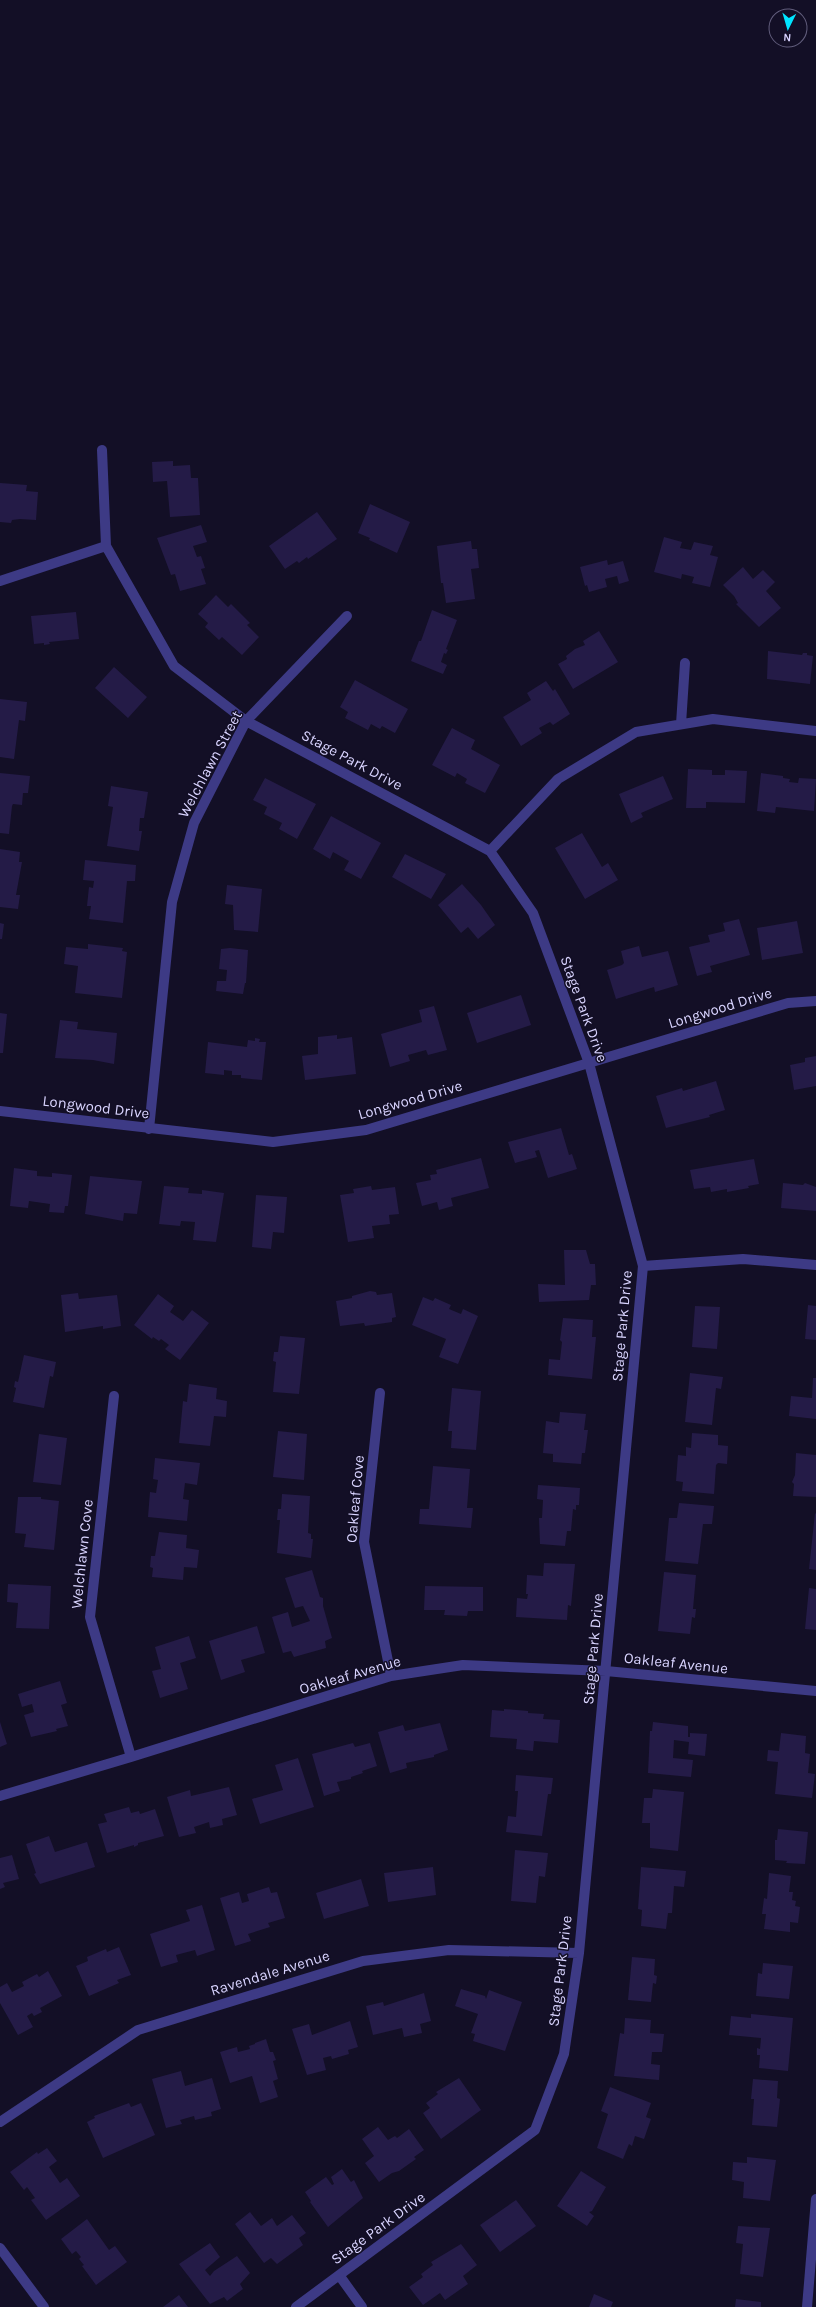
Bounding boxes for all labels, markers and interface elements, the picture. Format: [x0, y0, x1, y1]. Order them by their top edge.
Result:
north arrow [768, 8, 808, 48]
text: N [783, 31, 792, 44]
street label: Welchlawn Street [174, 707, 246, 821]
street label: Stage Park Drive [298, 726, 406, 794]
street label: Stage Park Drive [556, 953, 612, 1065]
street label: Longwood Drive [666, 984, 774, 1032]
street label: Longwood Drive [356, 1077, 464, 1123]
street label: Longwood Drive [42, 1092, 150, 1122]
street label: Stage Park Drive [608, 1270, 636, 1382]
street label: Oakleaf Cove [342, 1454, 368, 1544]
street label: Welchlawn Cove [67, 1498, 97, 1610]
street label: Stage Park Drive [579, 1593, 607, 1705]
street label: Oakleaf Avenue [623, 1649, 729, 1677]
street label: Oakleaf Avenue [297, 1652, 403, 1698]
street label: Stage Park Drive [544, 1914, 576, 2028]
street label: Ravendale Avenue [208, 1946, 332, 2000]
street label: Stage Park Drive [328, 2188, 428, 2268]

